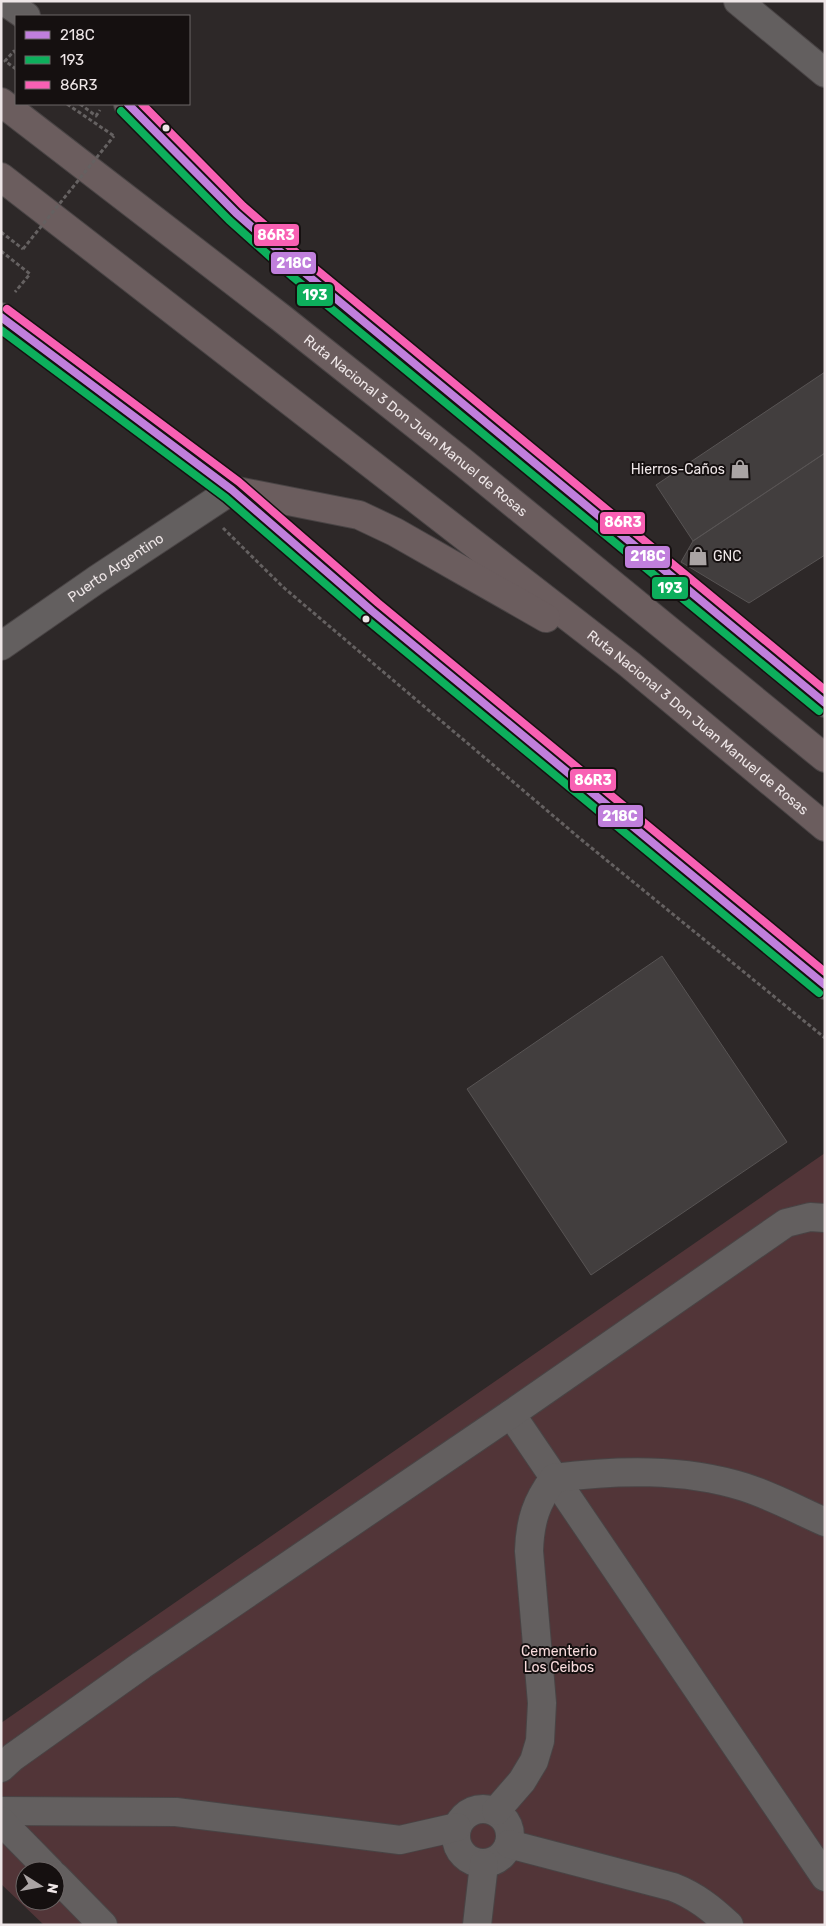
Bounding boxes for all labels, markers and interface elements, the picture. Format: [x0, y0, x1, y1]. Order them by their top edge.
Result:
legend [15, 15, 190, 105]
text: 218C [60, 26, 95, 44]
text: 193 [60, 51, 84, 69]
text: 86R3 [60, 76, 97, 94]
unlabelled marker [161, 123, 171, 133]
line badge: 86R3 [253, 223, 300, 247]
text: 86R3 [257, 227, 295, 244]
line badge: 218C [270, 251, 317, 275]
text: 218C [276, 255, 312, 272]
line badge: 193 [296, 283, 334, 307]
text: 193 [302, 287, 328, 304]
street label: Ruta Nacional 3 Don Juan Manuel de Rosas [301, 331, 531, 520]
shop icon: Hierros-Caños [729, 458, 751, 480]
place label: Hierros-Caños [631, 461, 725, 478]
line badge: 86R3 [599, 511, 646, 535]
text: 86R3 [604, 514, 642, 531]
street label: Puerto Argentino [64, 529, 167, 606]
line badge: 218C [624, 545, 671, 569]
shop icon: GNC [687, 545, 709, 567]
text: 218C [630, 548, 666, 565]
place label: GNC [713, 548, 742, 565]
line badge: 193 [651, 576, 689, 600]
text: 193 [657, 580, 683, 597]
unlabelled marker [361, 614, 371, 624]
street label: Ruta Nacional 3 Don Juan Manuel de Rosas [584, 626, 812, 818]
line badge: 86R3 [569, 768, 617, 792]
text: 86R3 [574, 772, 612, 789]
line badge: 218C [597, 804, 644, 828]
text: 218C [602, 808, 638, 825]
park label: Cementerio Los Ceibos [521, 1643, 597, 1676]
north arrow [15, 1861, 65, 1911]
text: N [43, 1882, 62, 1895]

